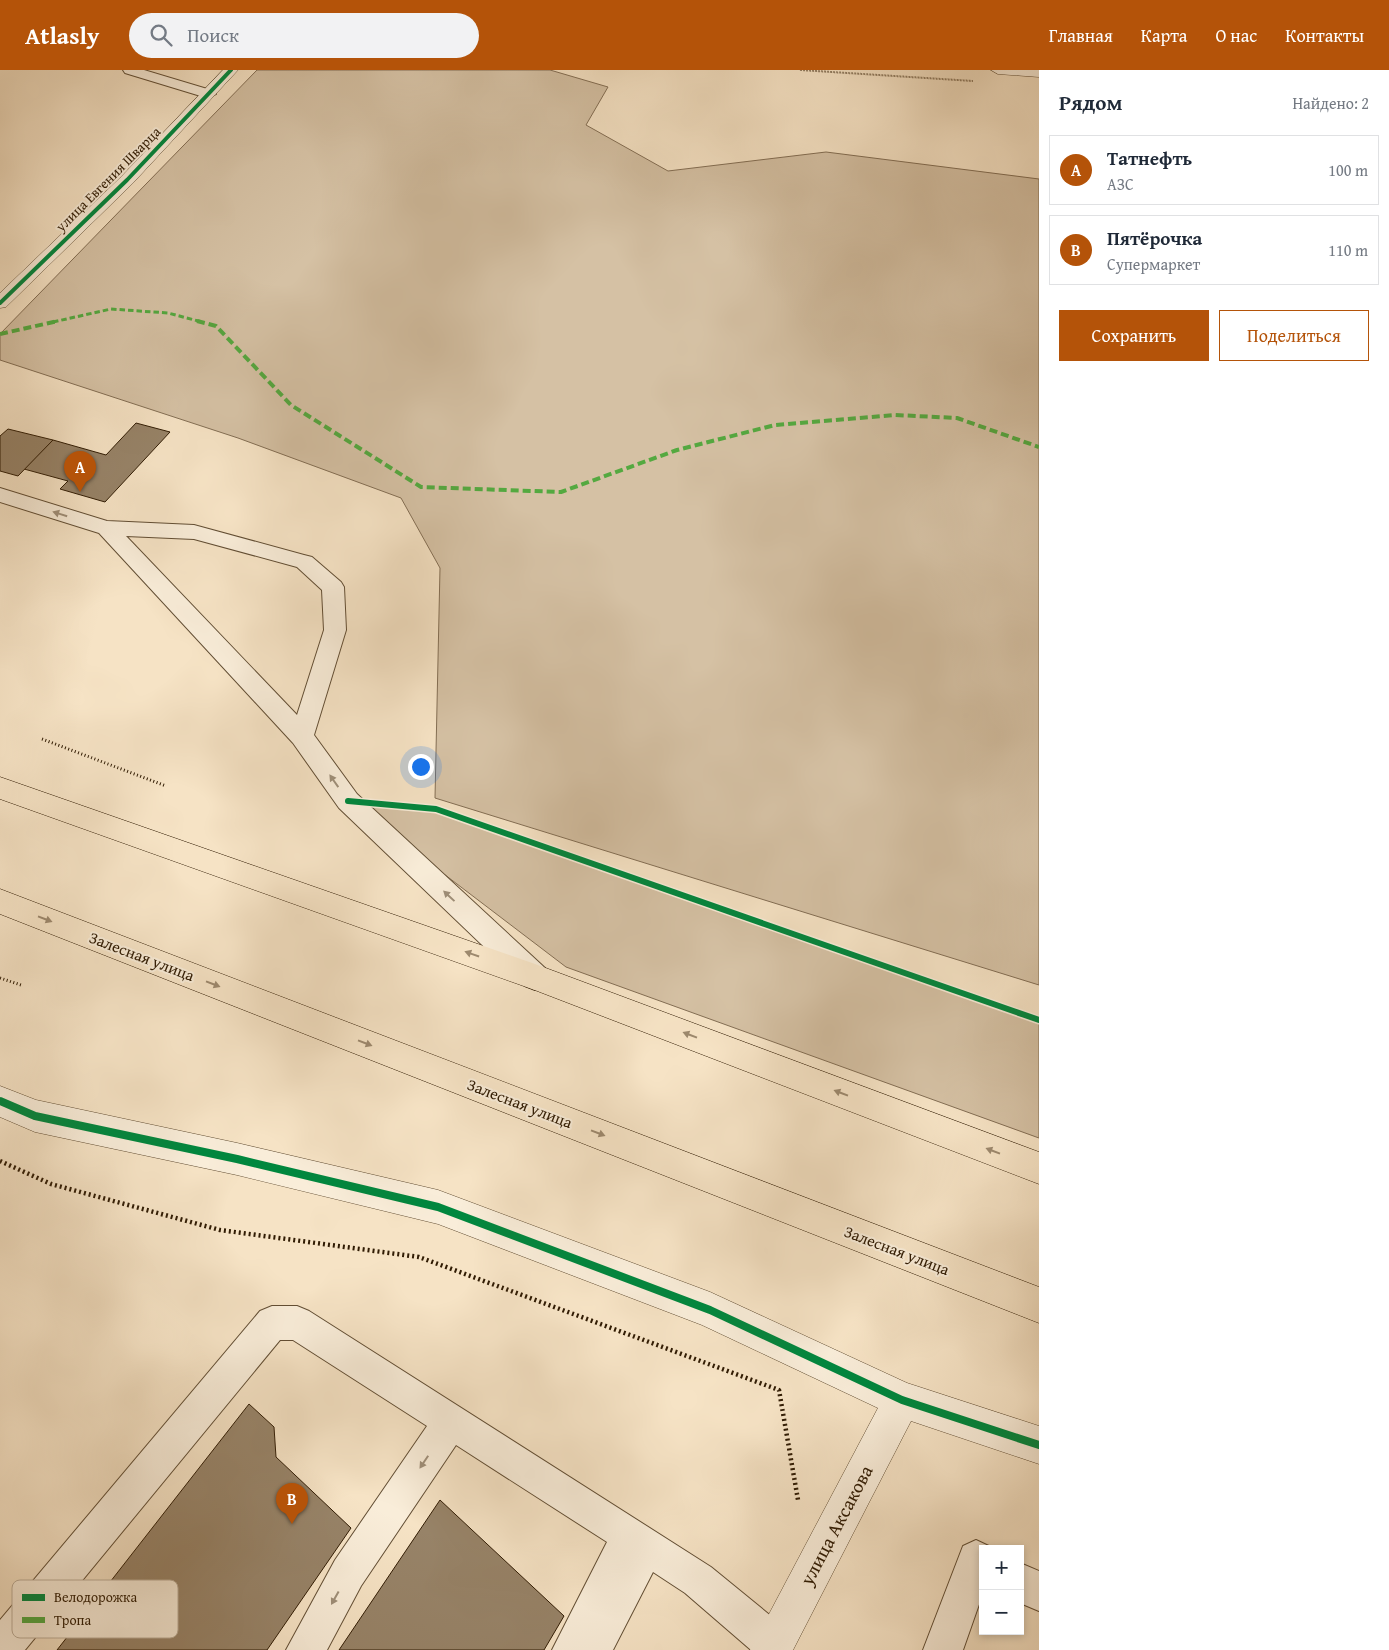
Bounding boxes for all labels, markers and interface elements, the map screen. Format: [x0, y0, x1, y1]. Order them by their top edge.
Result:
search box [129, 13, 479, 58]
text: Atlasly [25, 18, 99, 53]
icon: search [147, 21, 175, 49]
text: Поиск [187, 21, 239, 49]
text: Главная [1049, 22, 1113, 49]
text: Карта [1141, 22, 1187, 49]
text: О нас [1215, 22, 1257, 49]
text: Контакты [1285, 22, 1364, 49]
text: Рядом [1059, 87, 1122, 118]
text: Найдено: 2 [1292, 91, 1369, 115]
street label: улица Евгения Шварца [50, 122, 165, 237]
text: Татнефть [1107, 144, 1192, 172]
text: A [1071, 158, 1081, 182]
text: 100 m [1328, 158, 1368, 182]
text: АЗС [1107, 172, 1134, 196]
text: Пятёрочка [1107, 224, 1202, 252]
text: B [1071, 238, 1081, 262]
text: 110 m [1328, 238, 1368, 262]
text: Супермаркет [1107, 252, 1200, 276]
button: Сохранить [1059, 310, 1209, 361]
button: Поделиться [1219, 310, 1369, 361]
pin: A [64, 451, 96, 492]
one-way arrow [52, 509, 67, 517]
your location [408, 754, 434, 780]
one-way arrow [329, 774, 339, 788]
one-way arrow [443, 890, 455, 902]
one-way arrow [38, 916, 53, 923]
street label: Залесная улица [86, 925, 198, 987]
one-way arrow [464, 950, 479, 958]
one-way arrow [206, 980, 221, 988]
one-way arrow [682, 1031, 697, 1038]
one-way arrow [358, 1039, 372, 1047]
street label: Залесная улица [464, 1072, 576, 1134]
one-way arrow [834, 1089, 849, 1096]
one-way arrow [591, 1129, 606, 1137]
one-way arrow [986, 1146, 1001, 1154]
street label: Залесная улица [841, 1219, 953, 1281]
one-way arrow [419, 1455, 428, 1469]
street label: улица Аксакова [792, 1460, 879, 1591]
pin: B [276, 1483, 308, 1524]
map controls [979, 1545, 1024, 1635]
button: + [979, 1545, 1024, 1590]
legend [12, 1580, 178, 1638]
text: Велодорожка [54, 1587, 137, 1607]
button: − [979, 1590, 1024, 1635]
one-way arrow [330, 1591, 339, 1605]
text: Тропа [54, 1610, 91, 1630]

